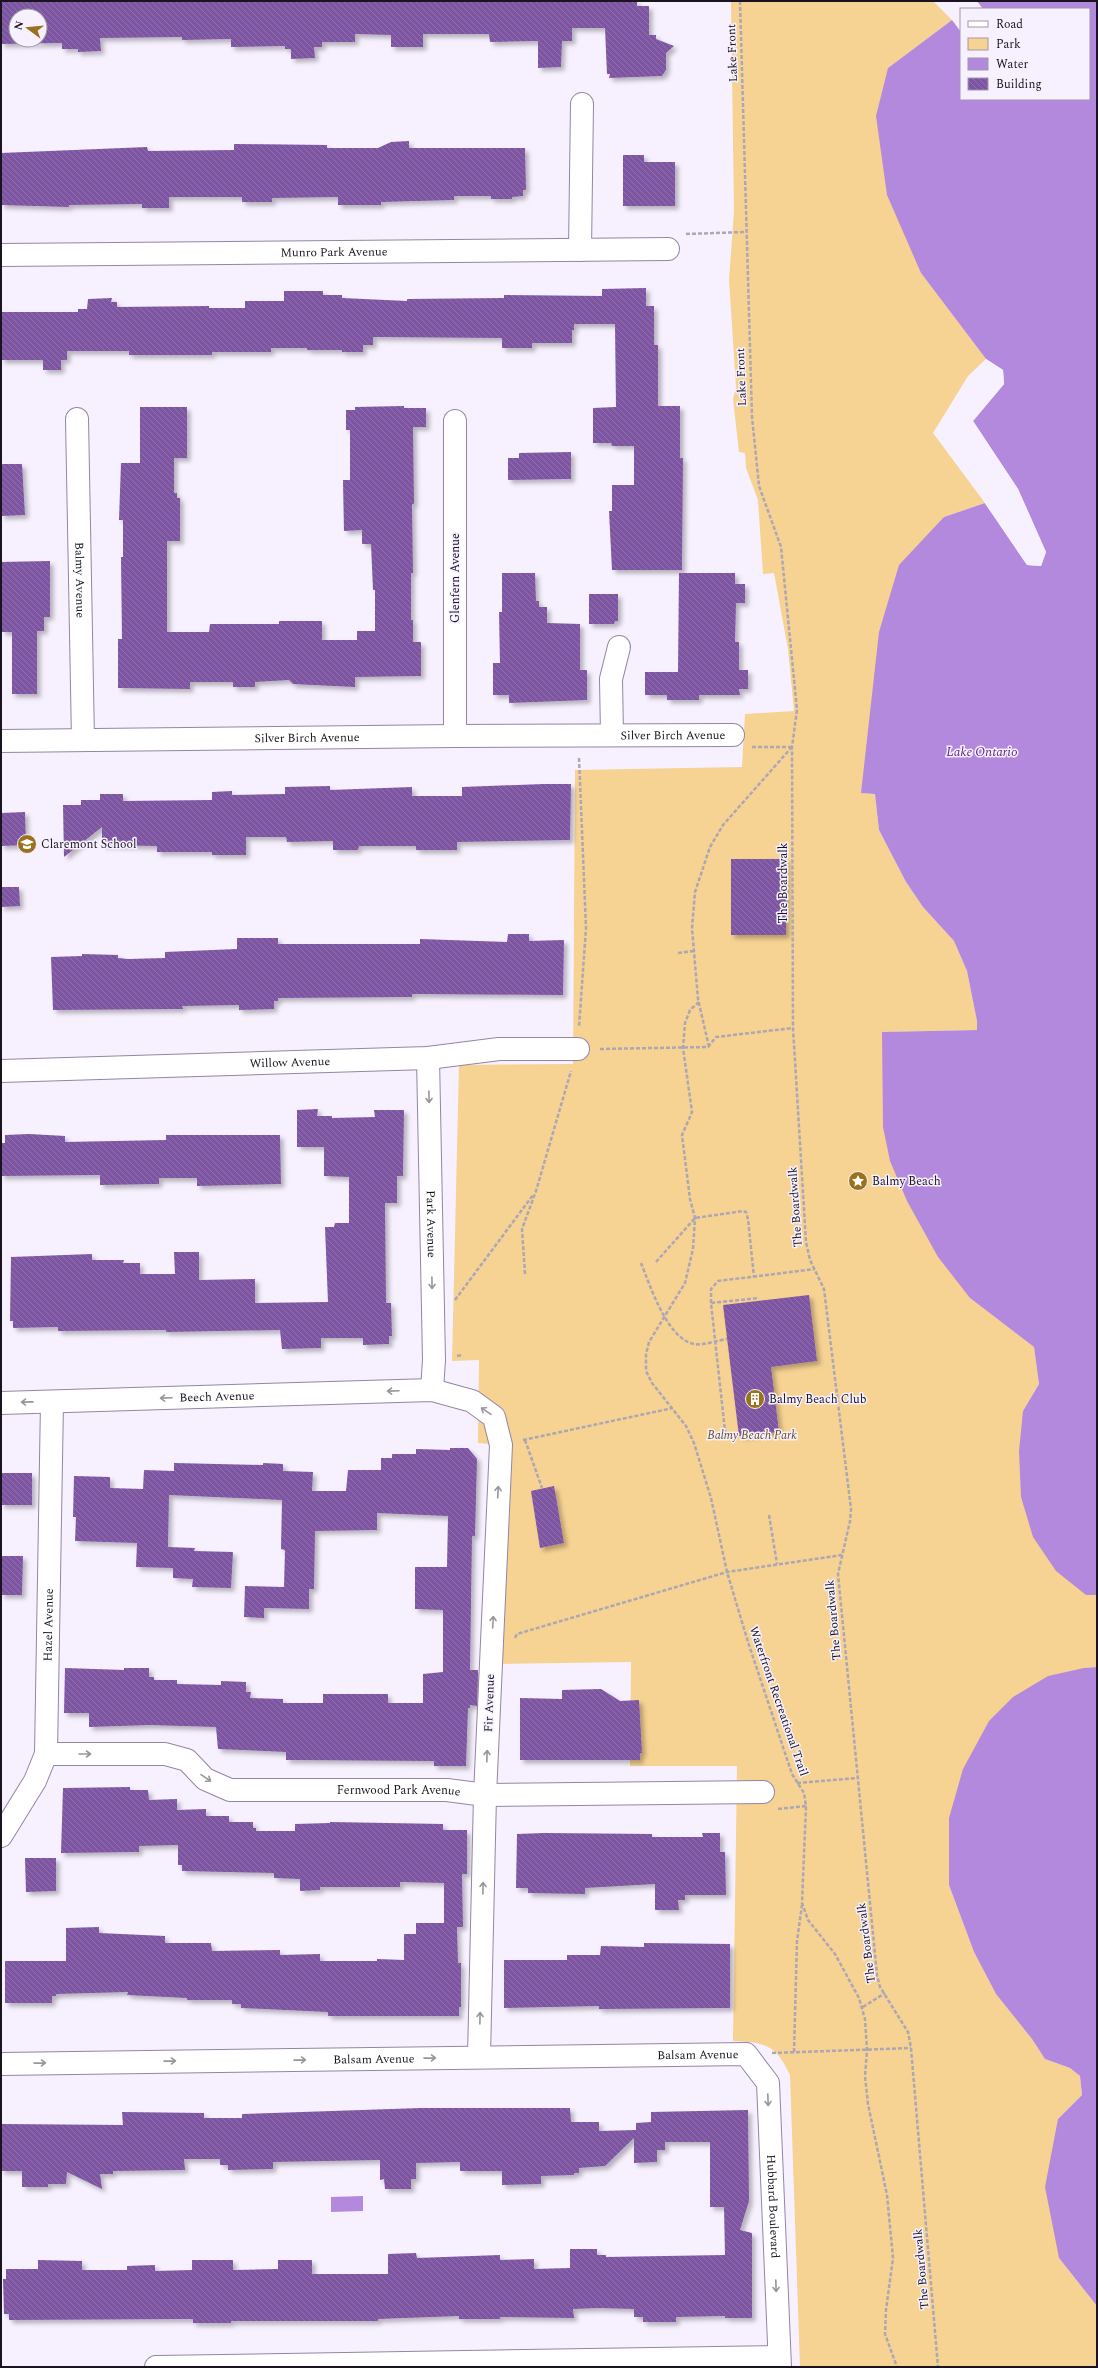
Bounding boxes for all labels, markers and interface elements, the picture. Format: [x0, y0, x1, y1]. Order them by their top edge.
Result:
north arrow [8, 8, 48, 48]
legend [960, 8, 1090, 100]
text: Road [996, 15, 1023, 34]
text: N [9, 19, 28, 32]
street label: Lake Front [722, 24, 743, 82]
text: Park [996, 35, 1021, 54]
text: Water [996, 55, 1028, 74]
text: Building [996, 75, 1042, 94]
street label: Munro Park Avenue [280, 243, 388, 262]
street label: Lake Front [731, 348, 752, 406]
street label: Glenfern Avenue [446, 533, 465, 623]
street label: Balmy Avenue [69, 542, 90, 618]
street label: Silver Birch Avenue [621, 726, 726, 745]
street label: Silver Birch Avenue [254, 728, 360, 748]
water label: Lake Ontario [946, 742, 1018, 762]
school or university icon: Claremont School [16, 833, 38, 855]
place label: Claremont School [41, 835, 137, 854]
street label: The Boardwalk [774, 842, 793, 923]
street label: Willow Avenue [249, 1052, 331, 1073]
one-way arrow [425, 1090, 433, 1103]
street label: The Boardwalk [783, 1166, 808, 1248]
place icon: Balmy Beach [847, 1170, 869, 1192]
place label: Balmy Beach [872, 1172, 941, 1191]
street label: Park Avenue [421, 1190, 441, 1258]
one-way arrow [428, 1276, 436, 1289]
street label: Beech Avenue [179, 1386, 255, 1408]
one-way arrow [387, 1387, 400, 1395]
building icon: Balmy Beach Club [744, 1388, 766, 1410]
place label: Balmy Beach Club [769, 1390, 867, 1409]
one-way arrow [160, 1394, 173, 1402]
one-way arrow [21, 1398, 34, 1406]
one-way arrow [481, 1407, 492, 1415]
park label: Balmy Beach Park [707, 1426, 797, 1445]
one-way arrow [495, 1486, 502, 1499]
street label: The Boardwalk [820, 1579, 846, 1661]
street label: Hazel Avenue [39, 1588, 59, 1662]
one-way arrow [489, 1616, 496, 1629]
street label: Waterfront Recreational Trail [744, 1624, 813, 1779]
street label: Fir Avenue [479, 1673, 500, 1733]
one-way arrow [78, 1750, 91, 1758]
one-way arrow [483, 1750, 491, 1763]
one-way arrow [201, 1774, 212, 1783]
street label: Fernwood Park Avenue [337, 1781, 462, 1802]
one-way arrow [479, 1882, 487, 1895]
street label: The Boardwalk [852, 1901, 881, 1984]
one-way arrow [476, 2012, 484, 2025]
street label: Balsam Avenue [657, 2045, 739, 2065]
street label: Balsam Avenue [333, 2049, 415, 2070]
one-way arrow [423, 2054, 436, 2062]
one-way arrow [293, 2056, 306, 2064]
one-way arrow [163, 2058, 176, 2065]
one-way arrow [33, 2059, 46, 2067]
one-way arrow [765, 2093, 772, 2106]
street label: Hubbard Boulevard [761, 2154, 784, 2259]
street label: The Boardwalk [908, 2228, 934, 2310]
one-way arrow [772, 2279, 780, 2292]

